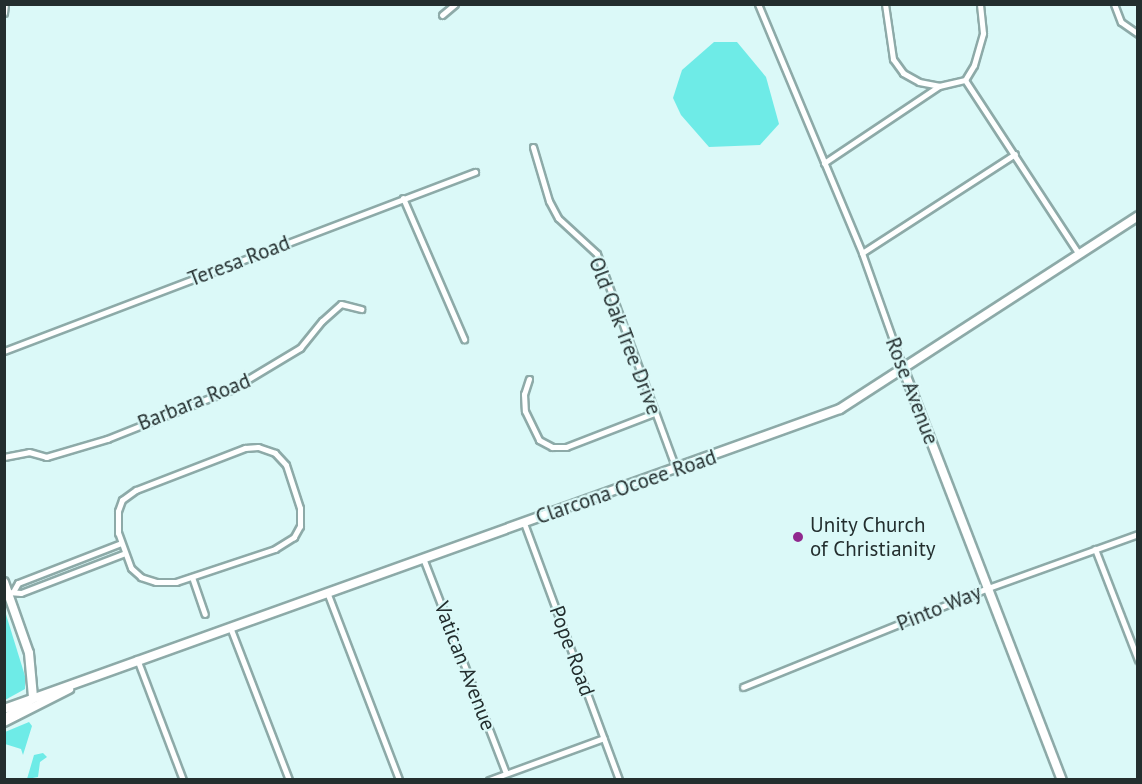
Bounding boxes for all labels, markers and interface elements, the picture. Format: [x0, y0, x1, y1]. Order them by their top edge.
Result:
street label: Teresa Road [185, 230, 293, 292]
street label: Old Oak Tree Drive [583, 253, 667, 419]
street label: Rose Avenue [880, 334, 944, 448]
street label: Barbara Road [134, 368, 254, 436]
street label: Clarcona Ocoee Road [532, 444, 720, 530]
place label: Unity Church of Christianity [810, 512, 936, 562]
marker: Unity Church of Christianity [791, 530, 805, 544]
street label: Pinto Way [893, 580, 985, 636]
street label: Vatican Avenue [429, 598, 501, 734]
street label: Pope Road [544, 602, 600, 700]

